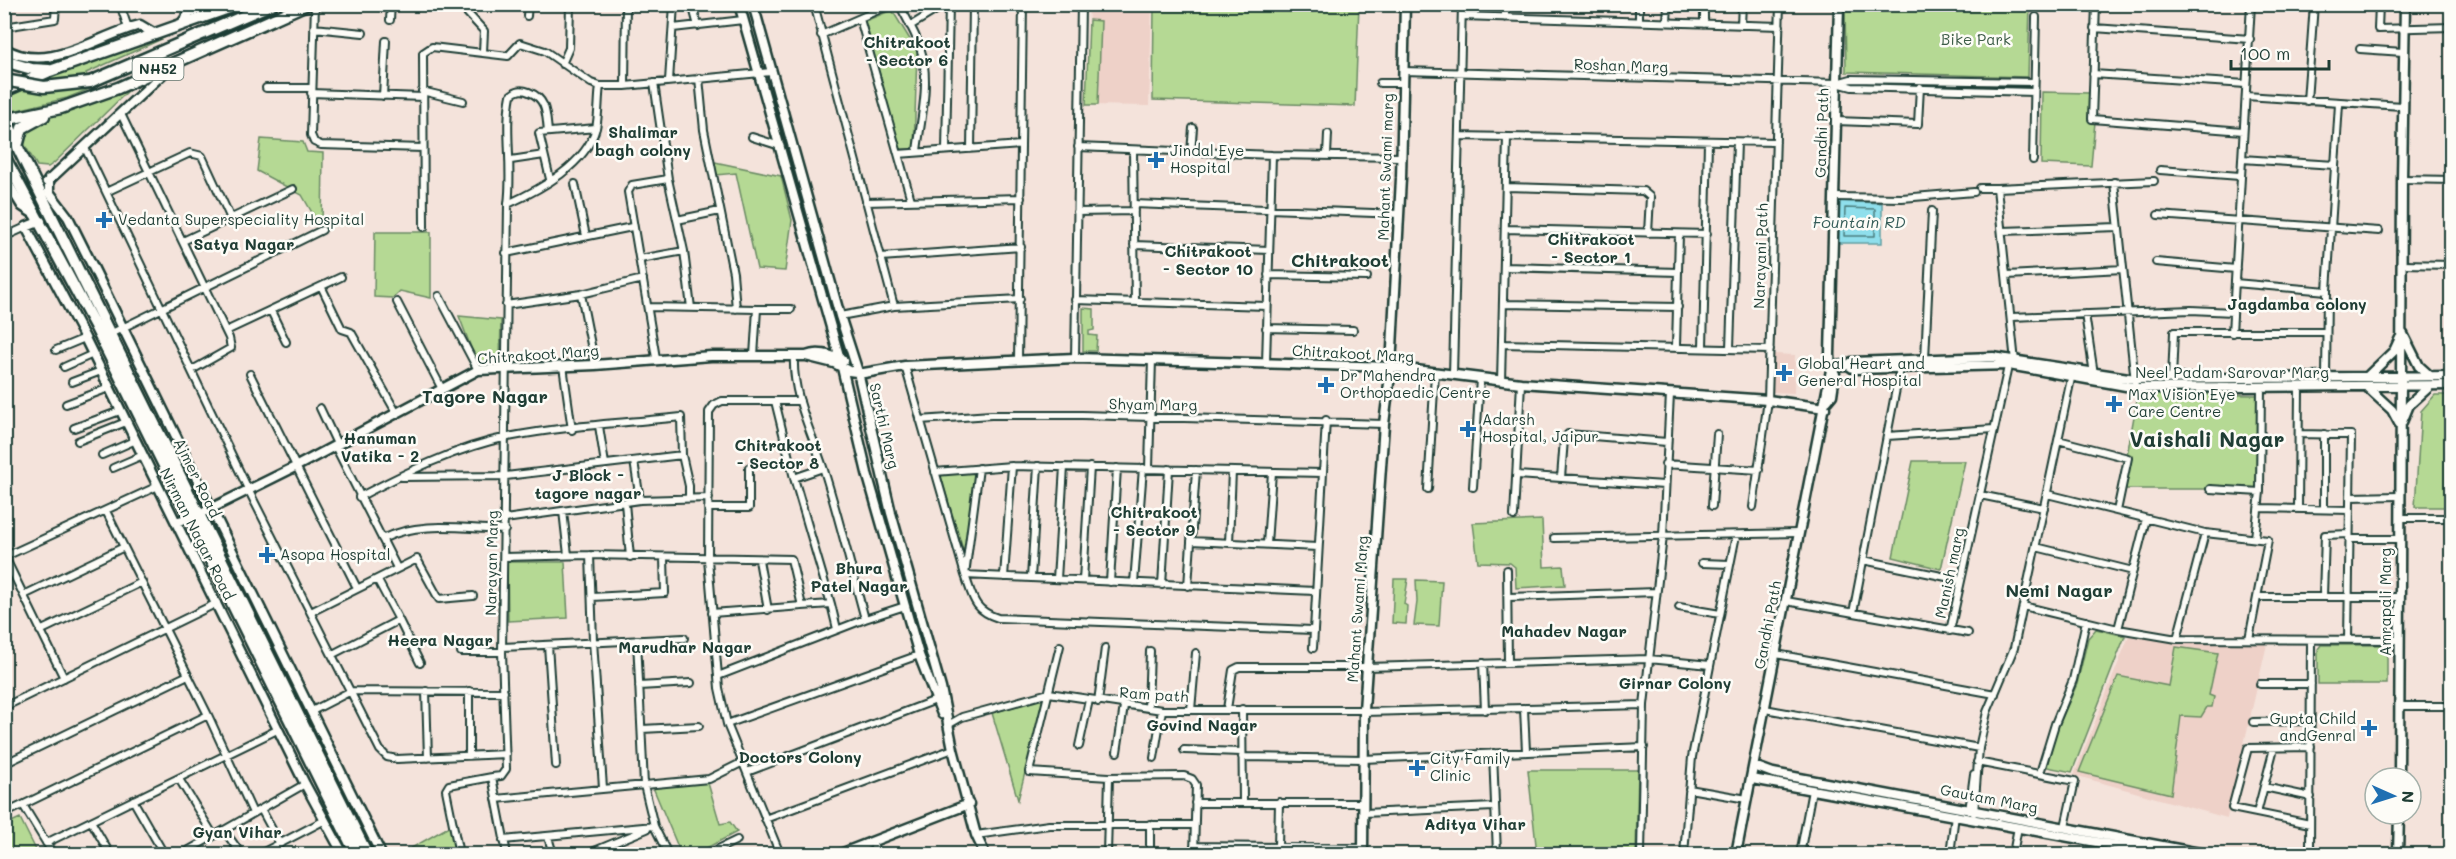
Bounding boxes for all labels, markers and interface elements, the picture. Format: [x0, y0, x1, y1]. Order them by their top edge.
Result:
park label: Bike Park [1941, 29, 2011, 49]
district label: Chitrakoot - Sector 6 [864, 31, 951, 70]
scale bar [2231, 33, 2328, 71]
text: 100 m [2240, 41, 2290, 65]
street label: Roshan Marg [1574, 53, 1669, 77]
road number: NH52 [132, 58, 184, 80]
street label: Gandhi Path [1809, 88, 1833, 178]
street label: Mahant Swami marg [1372, 93, 1398, 241]
district label: Shalimar bagh colony [595, 121, 691, 160]
place label: Jindal Eye Hospital [1170, 140, 1244, 177]
marker: Jindal Eye Hospital [1147, 151, 1165, 169]
street label: Narayani Path [1748, 203, 1772, 309]
place label: Vedanta Superspeciality Hospital [118, 209, 364, 229]
marker: Vedanta Superspeciality Hospital [95, 211, 113, 229]
water label: Fountain RD [1812, 211, 1906, 232]
district label: Chitrakoot - Sector 1 [1548, 228, 1635, 267]
district label: Satya Nagar [194, 233, 294, 254]
district label: Chitrakoot - Sector 10 [1163, 240, 1253, 279]
district label: Chitrakoot [1291, 248, 1389, 272]
district label: Jagdamba colony [2227, 293, 2367, 314]
street label: Chitrakoot Marg [476, 340, 600, 368]
street label: Chitrakoot Marg [1292, 340, 1415, 366]
place label: Global Heart and General Hospital [1798, 353, 1925, 390]
street label: Neel Padam Sarovar Marg [2135, 362, 2329, 382]
marker: Global Heart and General Hospital [1775, 364, 1793, 382]
place label: Dr Mahendra Orthopaedic Centre [1340, 365, 1491, 402]
marker: Dr Mahendra Orthopaedic Centre [1317, 376, 1335, 394]
street label: Sarthi Marg [865, 381, 905, 471]
district label: Tagore Nagar [422, 384, 548, 408]
place label: Max Vision Eye Care Centre [2128, 384, 2236, 421]
street label: Shyam Marg [1109, 393, 1198, 415]
marker: Max Vision Eye Care Centre [2105, 395, 2123, 413]
place label: Adarsh Hospital, Jaipur [1482, 409, 1599, 446]
marker: Adarsh Hospital, Jaipur [1459, 420, 1477, 438]
district label: Vaishali Nagar [2129, 425, 2285, 452]
district label: Hanuman Vatika - 2 [341, 427, 419, 466]
street label: Ajmer Road [170, 434, 226, 521]
district label: Chitrakoot - Sector 8 [735, 434, 822, 473]
street label: Nirman Nagar Road [156, 464, 240, 603]
district label: J Block - tagore nagar [535, 464, 641, 503]
district label: Chitrakoot - Sector 9 [1111, 501, 1198, 540]
street label: Narayan Marg [480, 510, 502, 616]
street label: Manish marg [1930, 525, 1968, 620]
street label: Mahant Swami Marg [1342, 535, 1372, 683]
place label: Asopa Hospital [280, 544, 390, 564]
marker: Asopa Hospital [258, 546, 276, 564]
street label: Amrapali Marg [2375, 547, 2395, 656]
district label: Bhura Patel Nagar [810, 557, 908, 596]
district label: Nemi Nagar [2005, 578, 2113, 602]
street label: Gandhi Path [1749, 579, 1785, 671]
district label: Mahadev Nagar [1501, 620, 1627, 641]
district label: Heera Nagar [387, 629, 493, 650]
district label: Marudhar Nagar [618, 636, 752, 657]
district label: Girnar Colony [1619, 672, 1732, 693]
street label: Ram path [1119, 682, 1189, 706]
place label: Gupta Child andGenral [2270, 708, 2356, 745]
district label: Govind Nagar [1147, 714, 1257, 735]
marker: Gupta Child andGenral [2360, 719, 2378, 737]
district label: Doctors Colony [738, 746, 862, 767]
place label: City Family Clinic [1430, 748, 1511, 785]
marker: City Family Clinic [1408, 759, 1426, 777]
north arrow [2363, 766, 2423, 826]
street label: Gautam Marg [1939, 779, 2040, 817]
text: N [2398, 790, 2419, 803]
district label: Aditya Vihar [1424, 813, 1526, 834]
district label: Gyan Vihar [192, 821, 282, 842]

